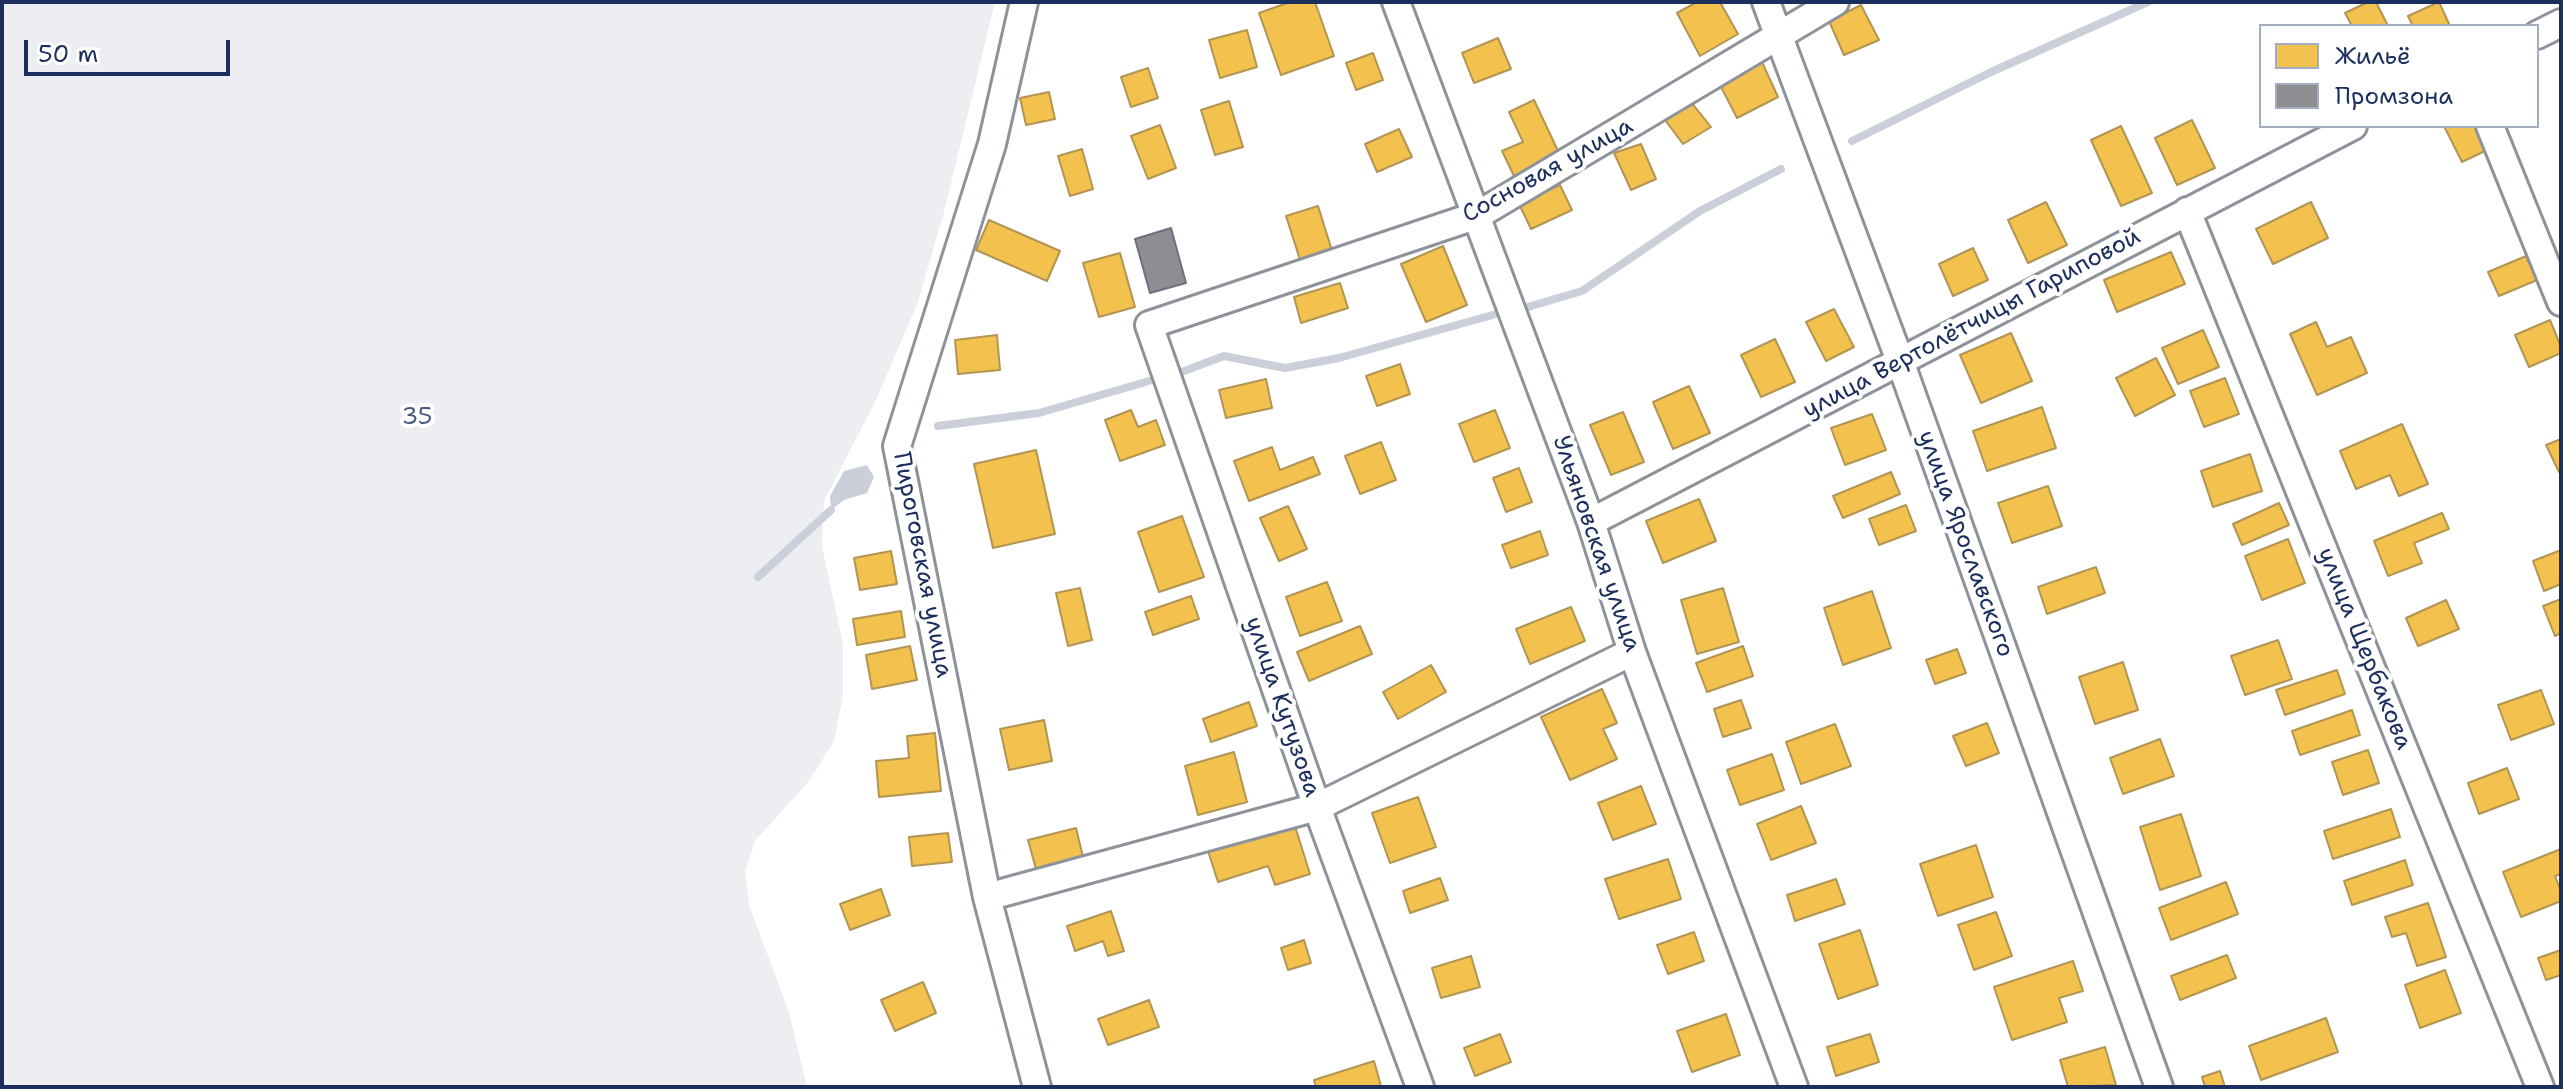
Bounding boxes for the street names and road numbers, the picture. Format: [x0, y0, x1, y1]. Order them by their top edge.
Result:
street label: Сосновая улица [1458, 112, 1638, 230]
street label: улица Вертолётчицы Гариповой [1798, 223, 2146, 425]
street label: улица Ярославского [1911, 427, 2019, 661]
street label: Ульяновская улица [1546, 432, 1646, 656]
street label: Пироговская улица [886, 450, 958, 680]
street label: улица Щербакова [2310, 544, 2418, 754]
street label: улица Кутузова [1238, 613, 1326, 801]

